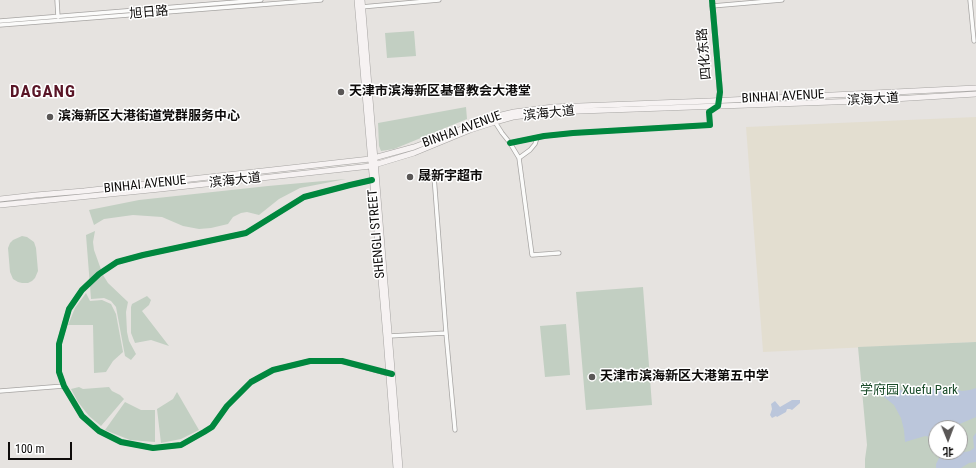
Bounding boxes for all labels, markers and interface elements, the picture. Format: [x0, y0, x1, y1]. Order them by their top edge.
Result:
street label: 旭日路 [129, 4, 169, 22]
street label: 四化东路 [695, 27, 715, 81]
district label: DAGANG [10, 83, 76, 103]
place label: 天津市滨海新区基督教会大港堂 [349, 84, 531, 100]
marker: 天津市滨海新区基督教会大港堂 [336, 87, 346, 97]
street label: BINHAI AVENUE [741, 87, 825, 107]
street label: 滨海大道 [847, 91, 899, 109]
street label: 滨海大道 [522, 104, 576, 124]
place label: 滨海新区大港街道党群服务中心 [58, 109, 240, 125]
street label: BINHAI AVENUE [420, 109, 504, 151]
marker: 滨海新区大港街道党群服务中心 [45, 112, 55, 122]
place label: 晟新宇超市 [418, 169, 483, 185]
street label: 滨海大道 [208, 171, 262, 191]
marker: 晟新宇超市 [405, 172, 415, 182]
street label: BINHAI AVENUE [103, 173, 187, 197]
street label: SHENGLI STREET [365, 189, 389, 279]
place label: 天津市滨海新区大港第五中学 [600, 369, 769, 385]
marker: 天津市滨海新区大港第五中学 [587, 372, 597, 382]
park label: 学府园 Xuefu Park [860, 383, 958, 399]
north arrow [928, 420, 968, 460]
scale bar [10, 434, 74, 460]
text: 100 m [15, 442, 45, 456]
text: 北 [943, 445, 954, 458]

